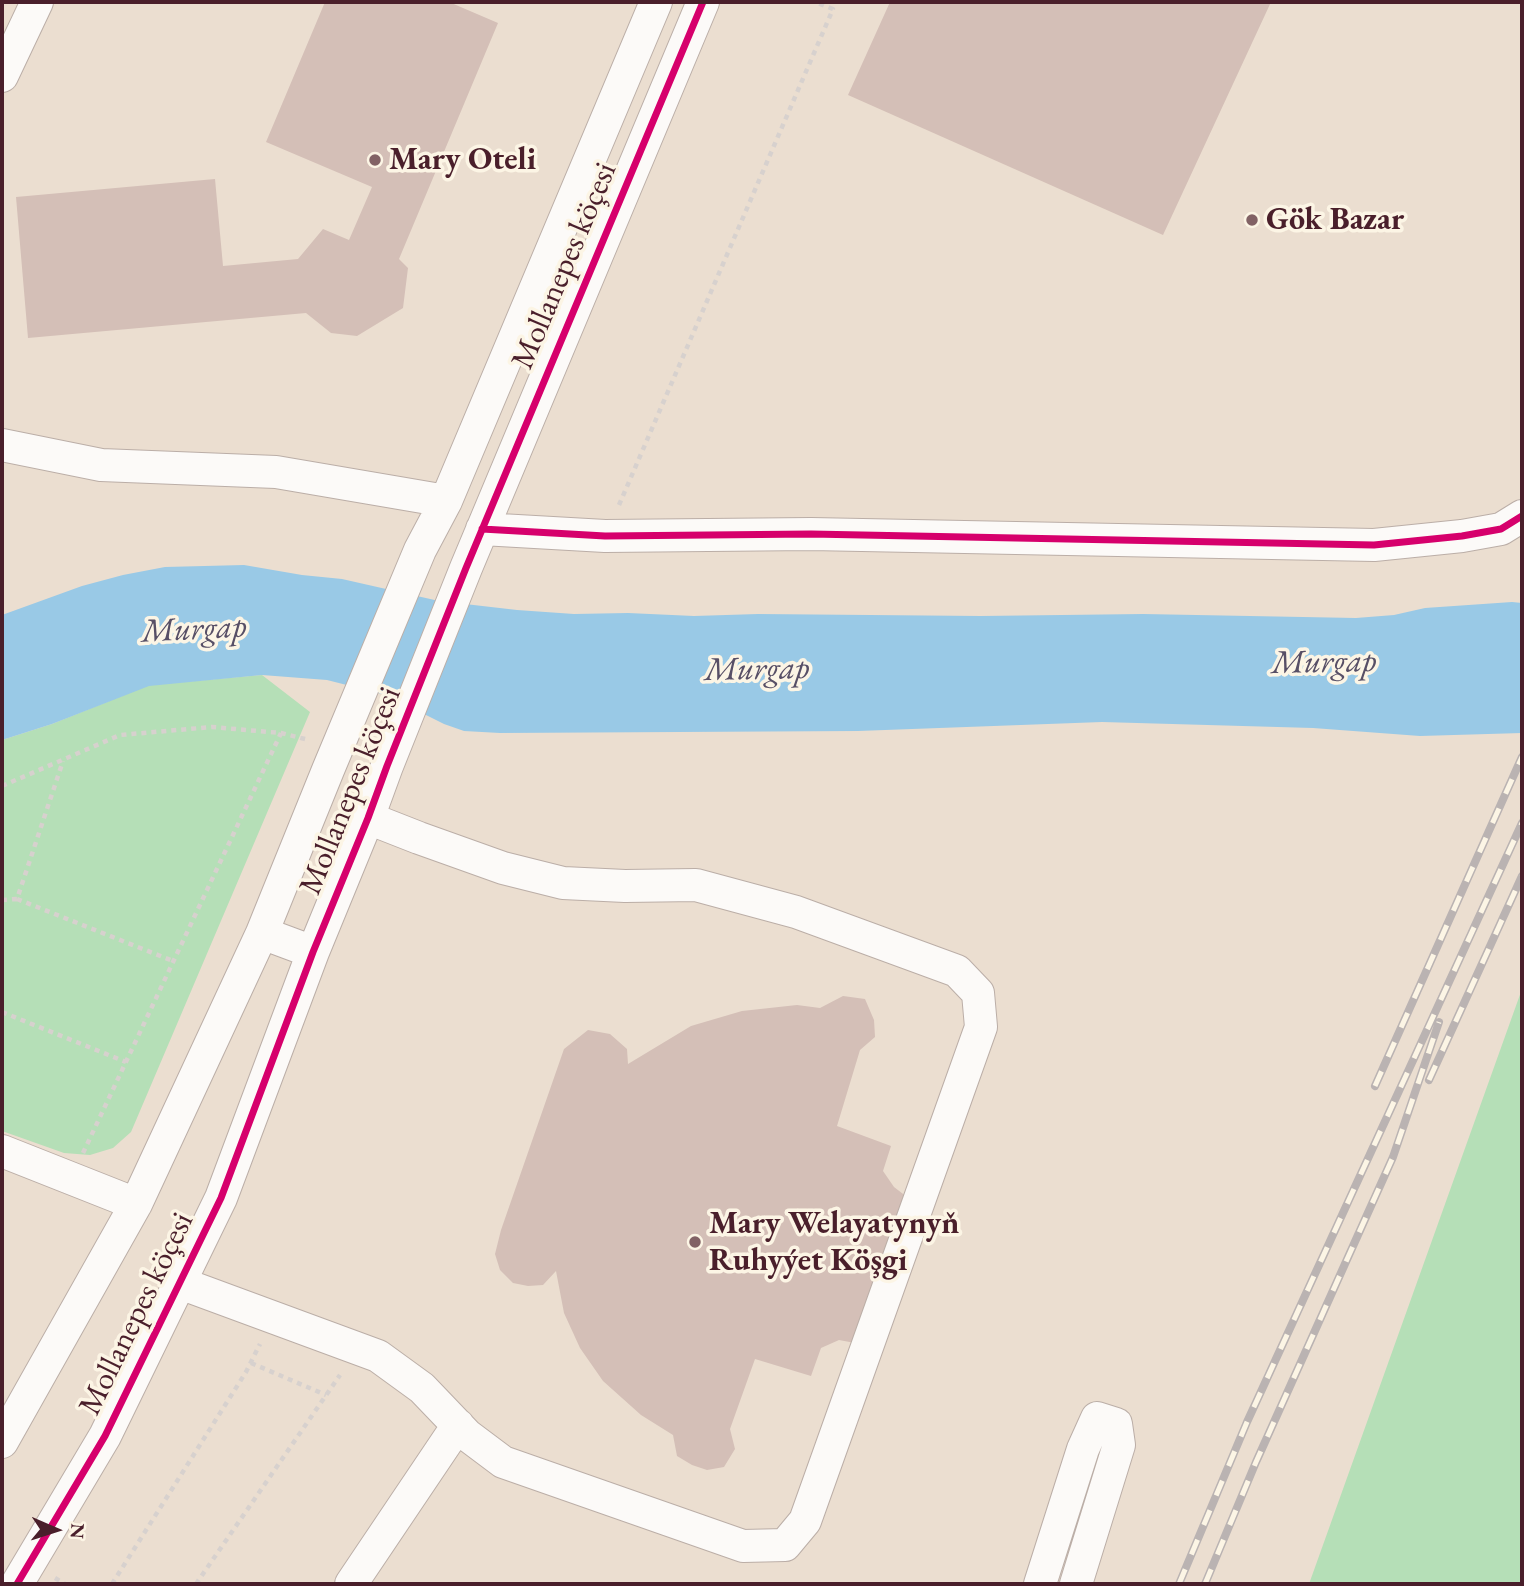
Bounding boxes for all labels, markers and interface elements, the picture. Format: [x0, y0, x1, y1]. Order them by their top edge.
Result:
place label: Mary Oteli [389, 141, 536, 179]
marker: Mary Oteli [367, 152, 383, 168]
street label: Mollanepes köçesi [504, 157, 626, 375]
place label: Gök Bazar [1266, 201, 1404, 239]
marker: Gök Bazar [1244, 212, 1260, 228]
water label: Murgap [141, 607, 247, 653]
water label: Murgap [1271, 642, 1377, 684]
water label: Murgap [704, 649, 810, 691]
street label: Mollanepes köçesi [292, 681, 410, 901]
place label: Mary Welayatynyň Ruhyýet Köşgi [709, 1205, 959, 1280]
street label: Mollanepes köçesi [71, 1206, 203, 1422]
marker: Mary Welayatynyň Ruhyýet Köşgi [687, 1234, 703, 1250]
north arrow [21, 1495, 91, 1565]
text: N [65, 1523, 90, 1539]

